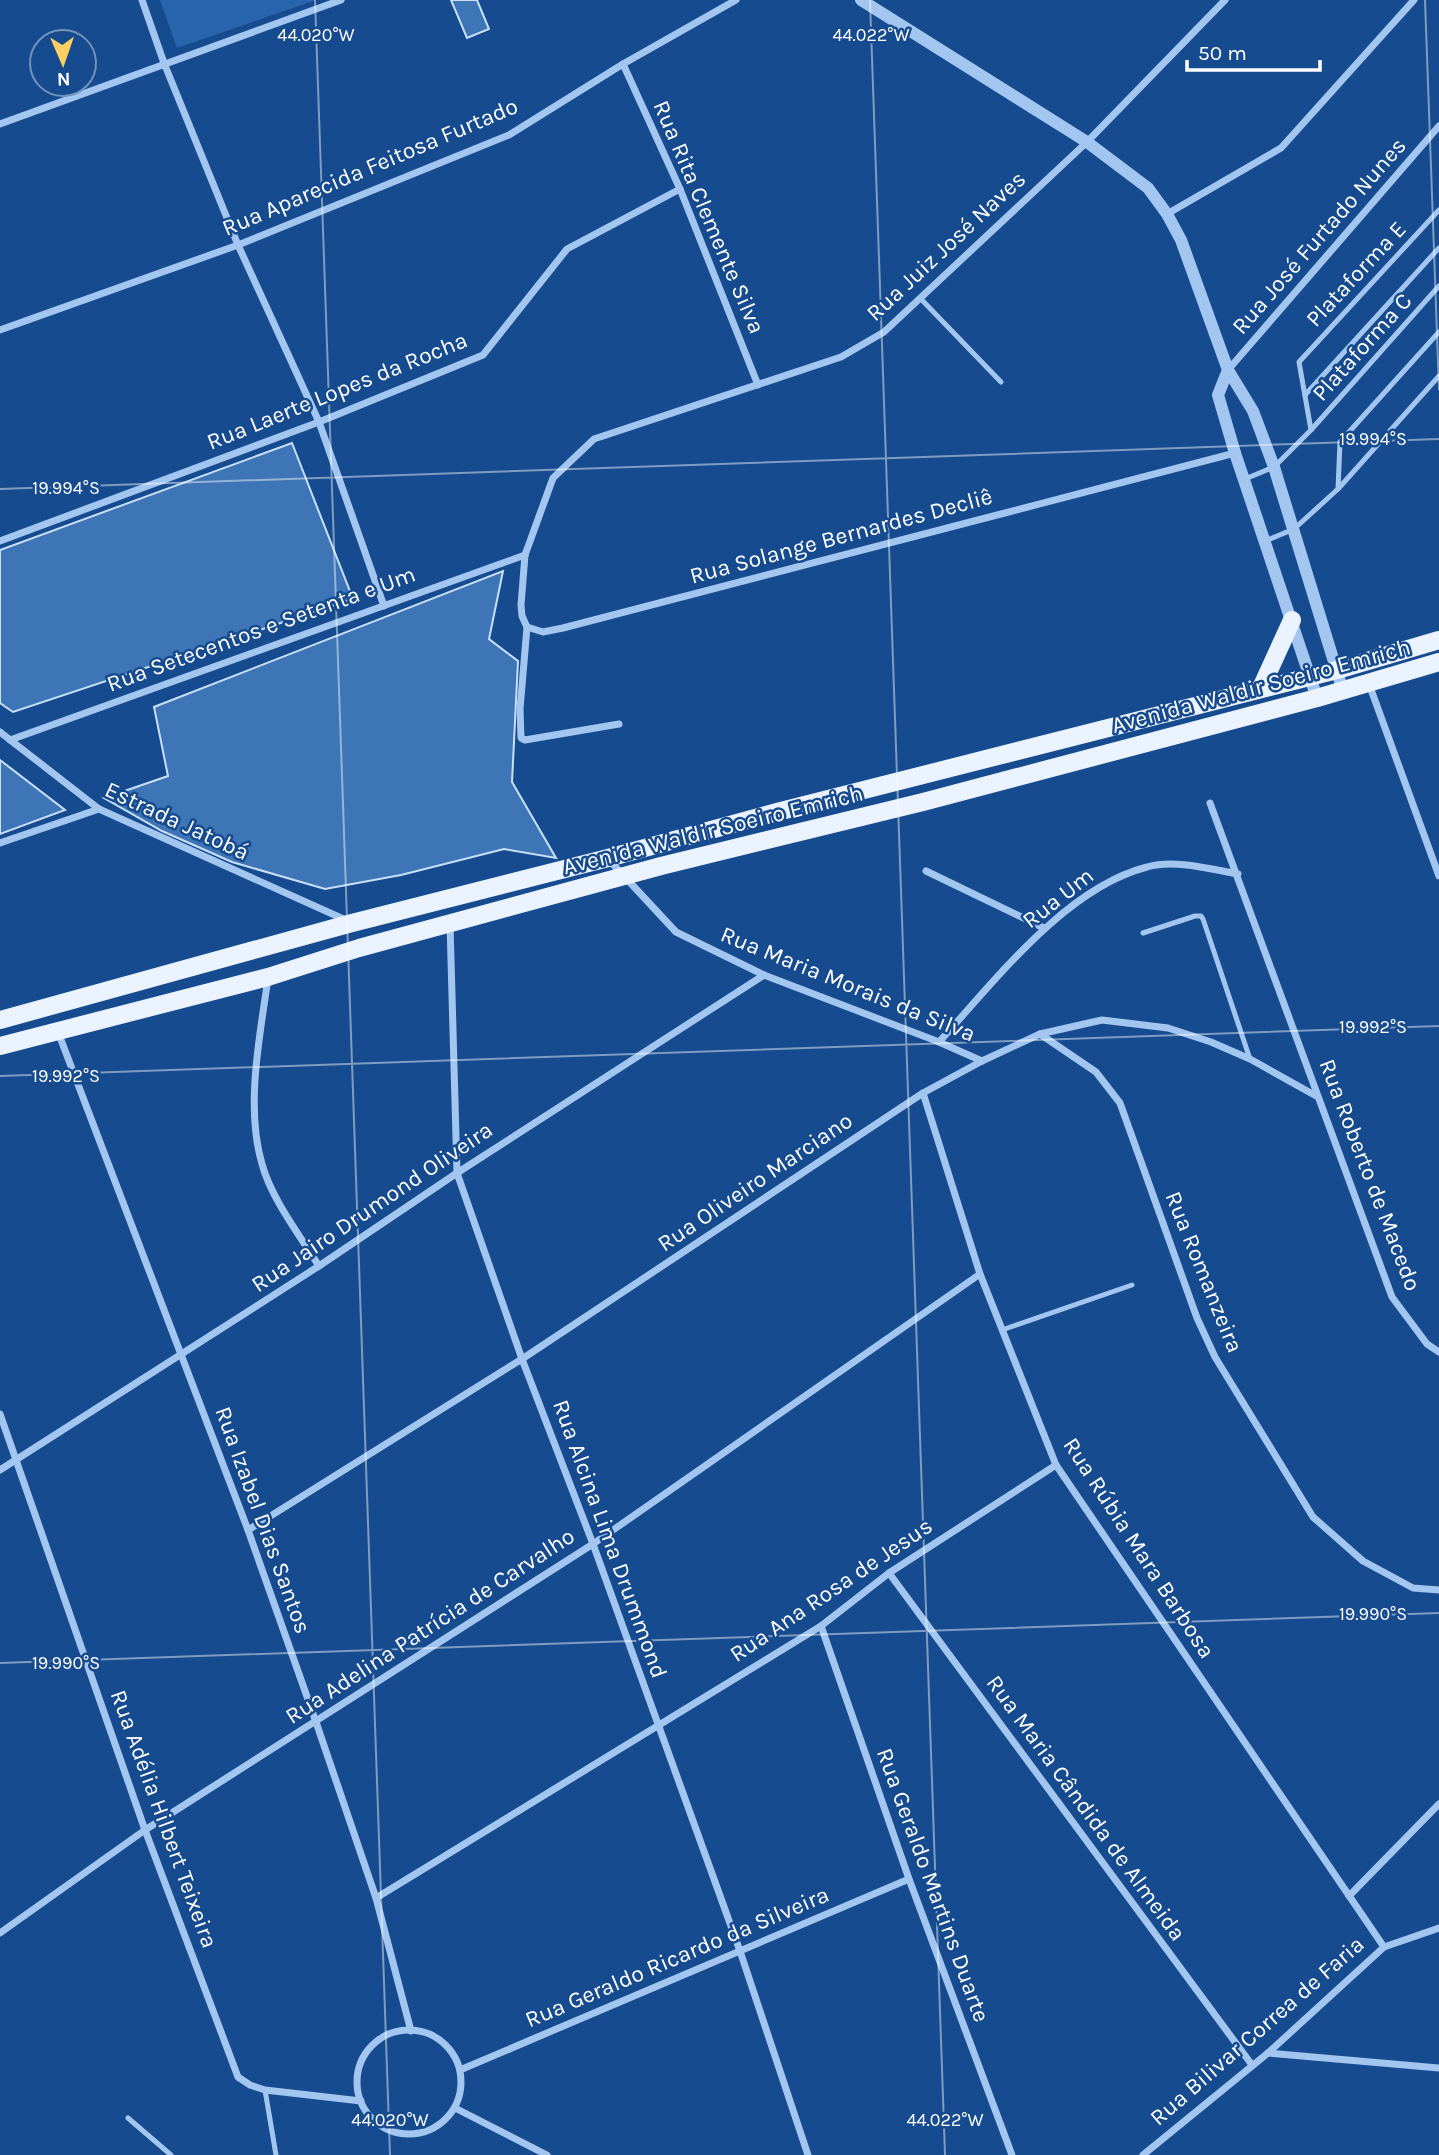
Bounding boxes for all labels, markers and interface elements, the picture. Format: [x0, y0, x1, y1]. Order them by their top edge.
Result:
text: 44.020°W [277, 24, 355, 46]
text: 44.022°W [832, 24, 910, 46]
north arrow [28, 28, 98, 98]
scale bar [1187, 28, 1320, 72]
text: 50 m [1198, 41, 1247, 65]
text: N [56, 68, 71, 90]
street label: Rua Aparecida Feitosa Furtado [218, 92, 522, 242]
street label: Rua Rita Clemente Silva [648, 96, 770, 338]
street label: Rua José Furtado Nunes [1226, 132, 1412, 340]
street label: Rua Juiz José Naves [861, 165, 1031, 327]
street label: Plataforma E [1300, 216, 1412, 332]
street label: Plataforma C [1307, 288, 1417, 406]
street label: Rua Laerte Lopes da Rocha [203, 326, 471, 456]
text: 19.994°S [1339, 428, 1407, 450]
text: 19.994°S [32, 477, 100, 499]
street label: Rua Solange Bernardes Decliê [687, 483, 995, 589]
street label: Rua Setecentos e Setenta e Um [103, 560, 419, 698]
street label: Avenida Waldir Soeiro Emrich [1108, 633, 1414, 739]
street label: Estrada Jatobá [101, 776, 253, 866]
street label: Avenida Waldir Soeiro Emrich [560, 780, 866, 880]
street label: Rua Um [1017, 862, 1099, 934]
street label: Rua Maria Morais da Silva [717, 921, 979, 1047]
text: 19.992°S [1339, 1016, 1407, 1038]
street label: Rua Roberto de Macedo [1313, 1055, 1427, 1295]
text: 19.992°S [32, 1065, 100, 1087]
street label: Rua Oliveiro Marciano [652, 1107, 858, 1257]
street label: Rua Jairo Drumond Oliveira [246, 1116, 498, 1298]
street label: Rua Romanzeira [1159, 1187, 1249, 1357]
street label: Rua Alcina Lima Drummond [547, 1396, 673, 1682]
street label: Rua Izabel Dias Santos [209, 1403, 317, 1637]
street label: Rua Rúbia Mara Barbosa [1058, 1433, 1220, 1663]
street label: Rua Ana Rosa de Jesus [725, 1512, 937, 1668]
street label: Rua Adelina Patrícia de Carvalho [280, 1522, 580, 1730]
text: 19.990°S [1339, 1603, 1407, 1625]
text: 19.990°S [32, 1652, 100, 1674]
street label: Rua Maria Cândida de Almeida [981, 1670, 1191, 1946]
street label: Rua Adélia Hilbert Teixeira [105, 1686, 223, 1952]
street label: Rua Geraldo Martins Duarte [871, 1744, 995, 2026]
street label: Rua Geraldo Ricardo da Silveira [521, 1881, 833, 2033]
street label: Rua Bilivar Correa de Faria [1144, 1931, 1370, 2131]
text: 44.020°W [351, 2109, 429, 2131]
text: 44.022°W [906, 2109, 984, 2131]

